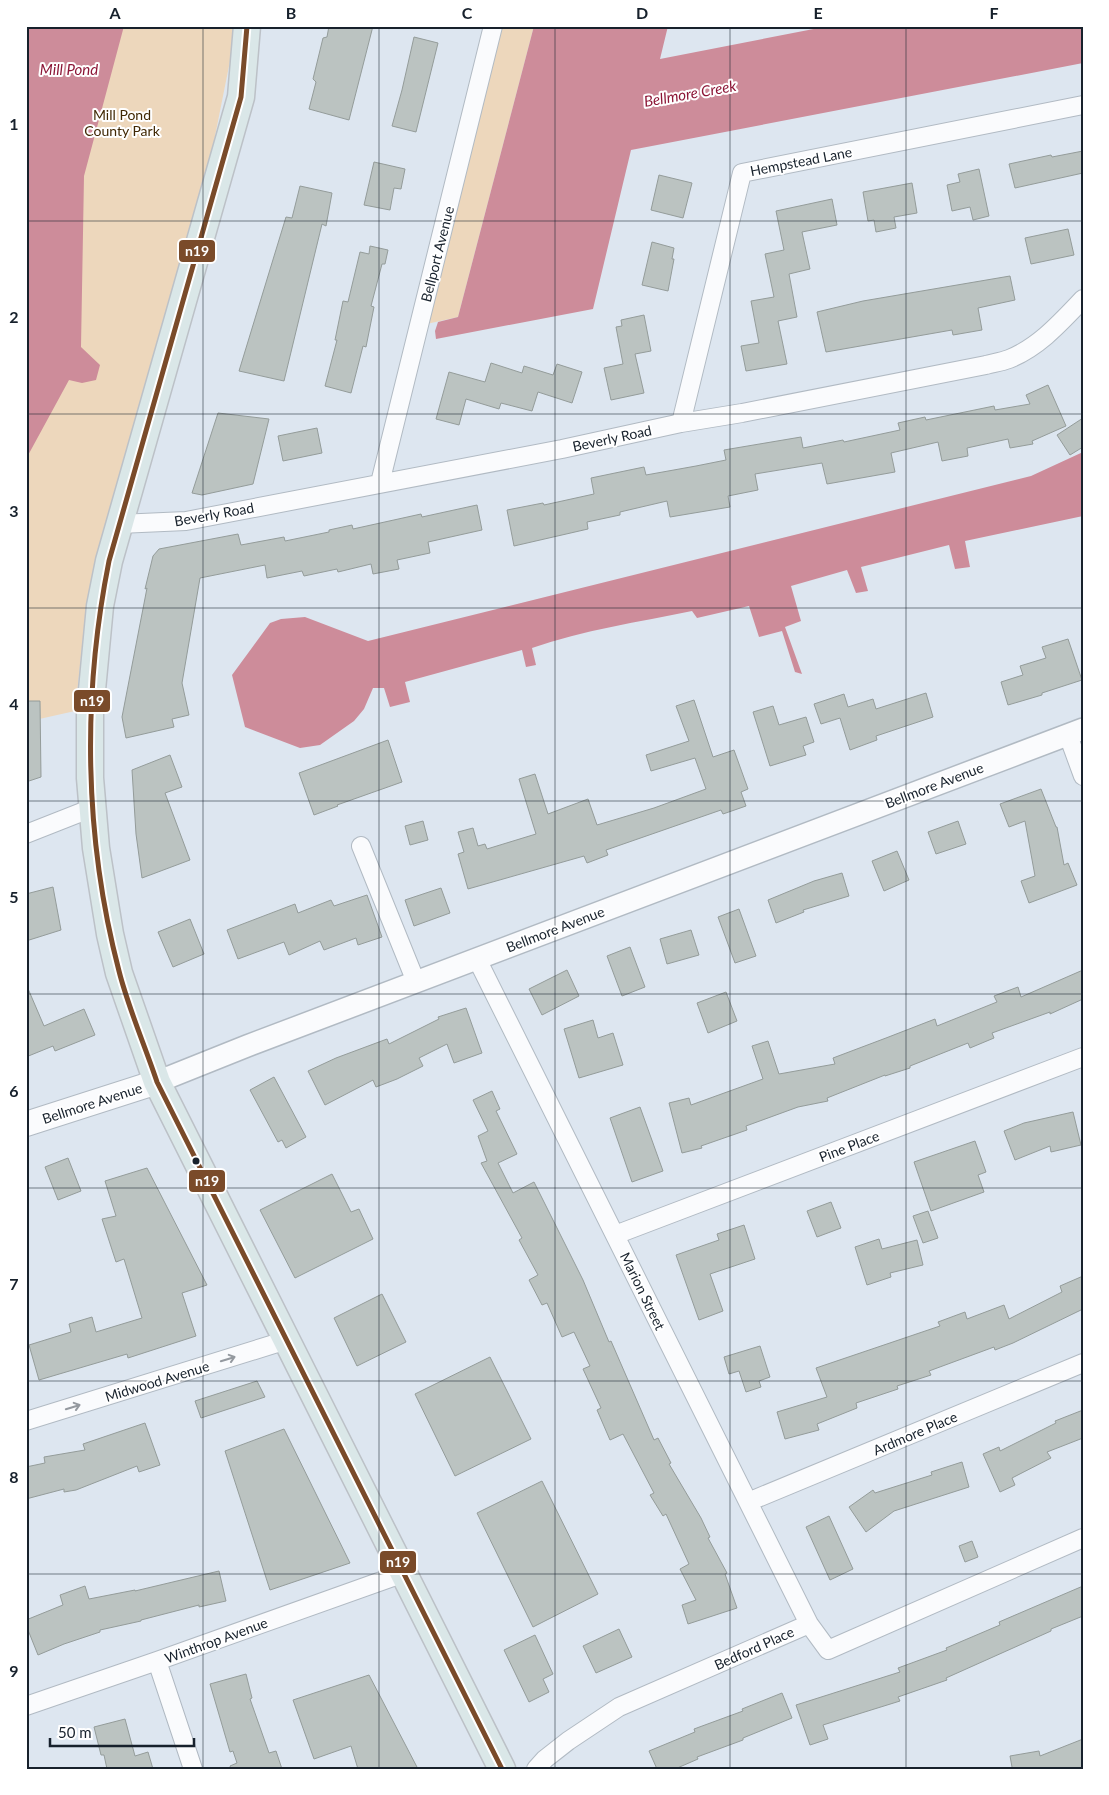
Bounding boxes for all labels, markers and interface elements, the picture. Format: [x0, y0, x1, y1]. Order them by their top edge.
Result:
text: A [108, 3, 121, 22]
text: B [286, 3, 296, 22]
text: C [462, 3, 473, 22]
text: D [636, 3, 648, 22]
text: E [813, 3, 823, 22]
text: F [989, 3, 999, 22]
water label: Mill Pond [40, 60, 98, 78]
water label: Bellmore Creek [642, 76, 739, 110]
park label: Mill Pond County Park [84, 106, 161, 139]
text: 1 [9, 114, 19, 133]
street label: Hempstead Lane [749, 143, 853, 179]
street label: Bellport Avenue [417, 204, 457, 304]
line badge: n19 [178, 239, 216, 263]
text: n19 [185, 242, 209, 259]
text: 2 [9, 307, 19, 326]
street label: Beverly Road [571, 421, 653, 455]
street label: Beverly Road [173, 499, 255, 529]
text: 3 [9, 501, 19, 520]
line badge: n19 [73, 689, 111, 713]
text: n19 [80, 692, 104, 709]
text: 4 [9, 694, 19, 713]
street label: Bellmore Avenue [882, 758, 986, 812]
text: 5 [9, 887, 19, 906]
street label: Bellmore Avenue [503, 902, 607, 956]
street label: Bellmore Avenue [40, 1079, 144, 1127]
text: 6 [9, 1081, 19, 1100]
street label: Pine Place [817, 1127, 881, 1165]
unlabelled marker [191, 1156, 201, 1166]
line badge: n19 [188, 1169, 226, 1193]
text: n19 [195, 1172, 219, 1189]
street label: Marion Street [617, 1249, 669, 1333]
text: 7 [9, 1274, 19, 1293]
one-way arrow [220, 1353, 236, 1363]
street label: Midwood Avenue [103, 1357, 211, 1405]
one-way arrow [64, 1401, 80, 1411]
street label: Ardmore Place [870, 1408, 960, 1458]
text: 8 [9, 1467, 19, 1486]
line badge: n19 [379, 1550, 417, 1574]
text: n19 [386, 1553, 410, 1570]
street label: Winthrop Avenue [162, 1613, 270, 1667]
street label: Bedford Place [711, 1623, 797, 1673]
text: 9 [9, 1661, 19, 1680]
scale bar [50, 1715, 194, 1747]
text: 50 m [58, 1723, 92, 1741]

